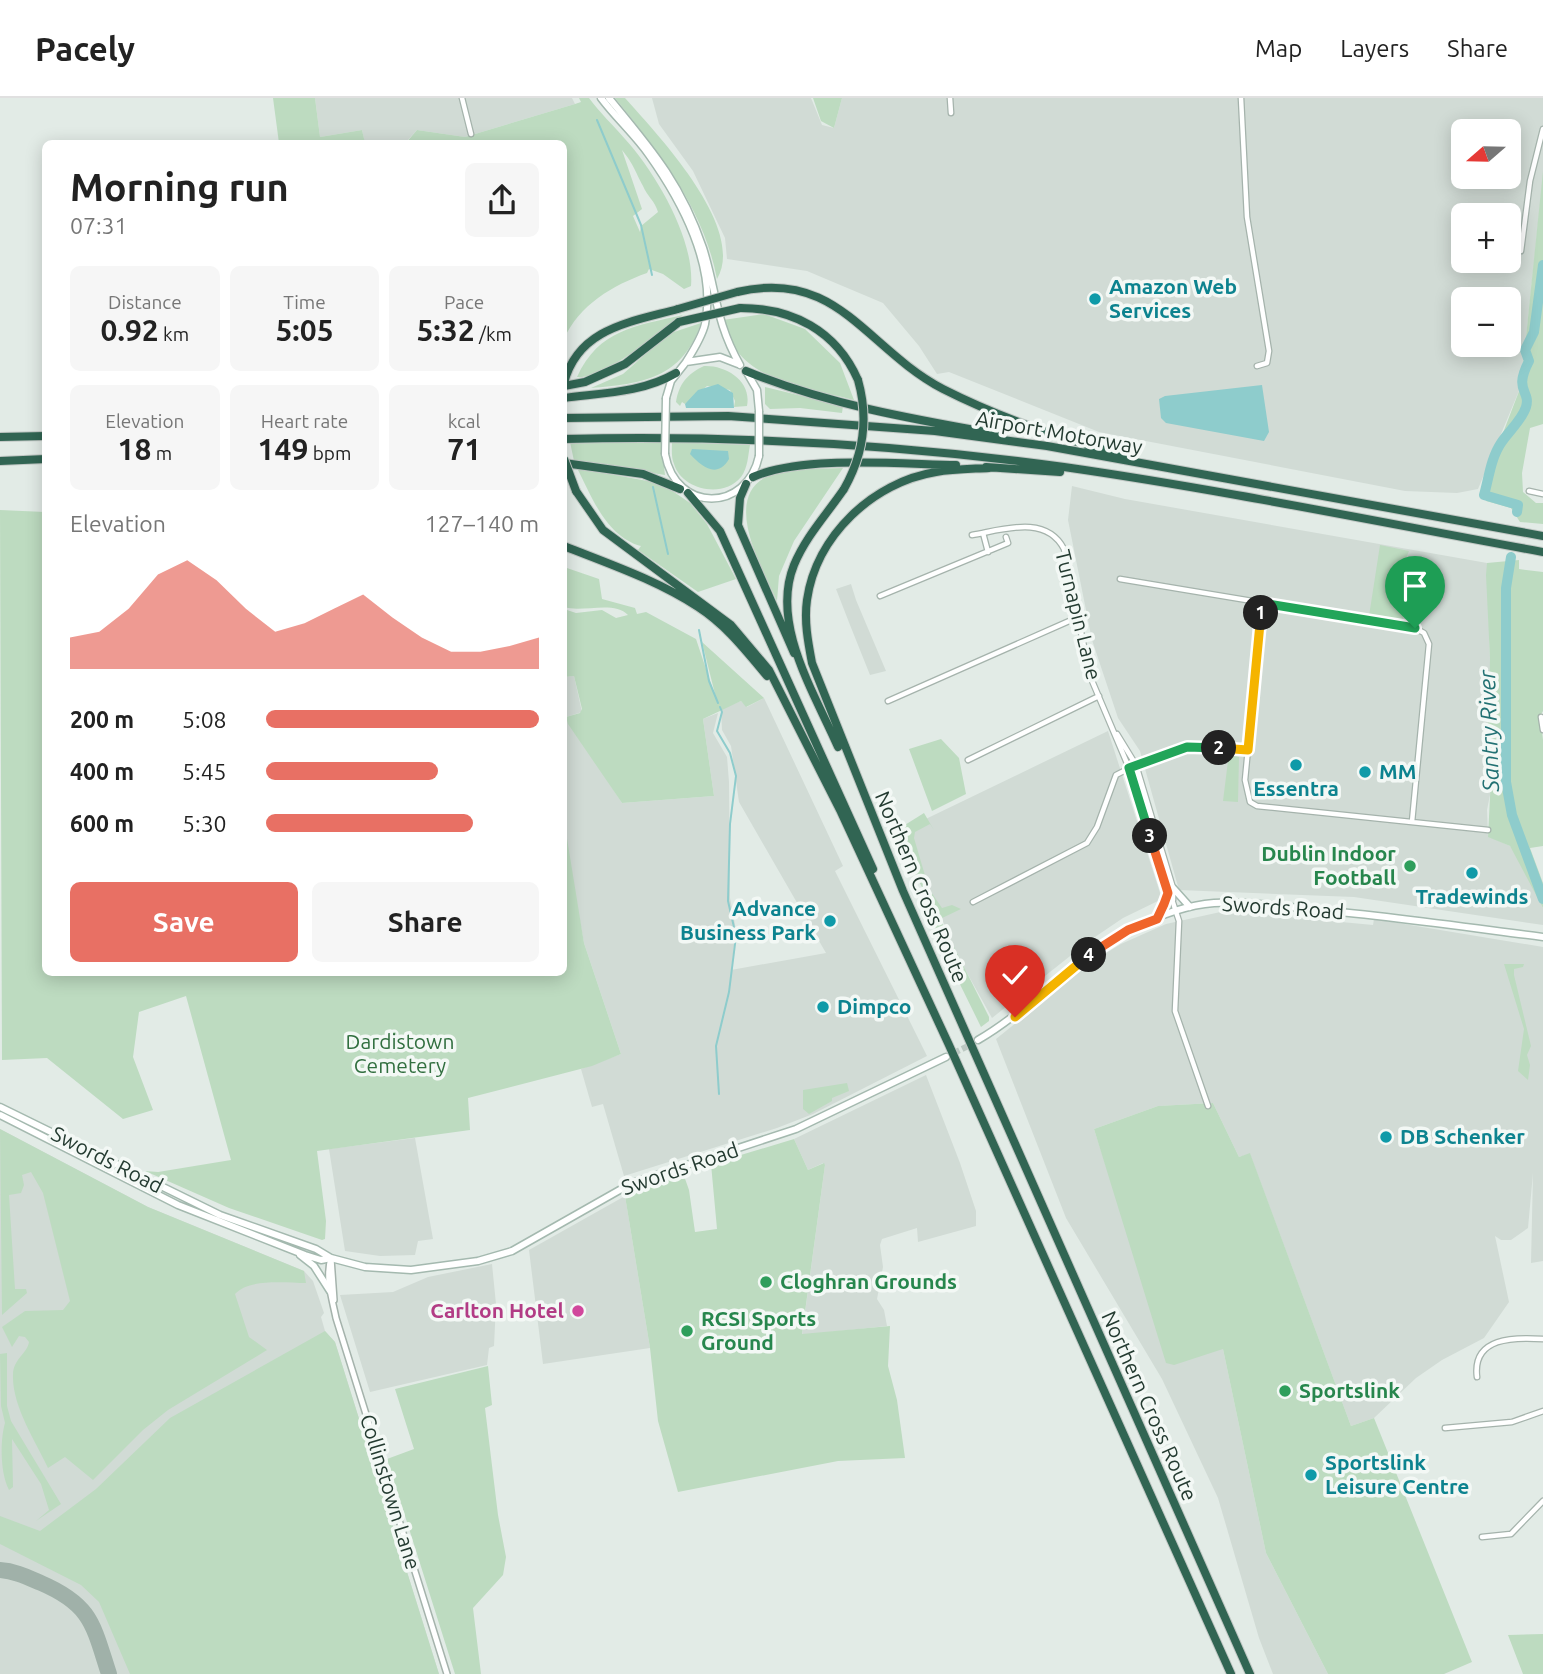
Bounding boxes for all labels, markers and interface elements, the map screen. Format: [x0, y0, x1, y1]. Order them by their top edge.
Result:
text: Pacely [35, 30, 135, 67]
text: Map [1255, 35, 1302, 62]
text: Layers [1340, 35, 1409, 62]
text: Share [1447, 35, 1508, 62]
north arrow [1451, 119, 1521, 189]
map controls [1451, 119, 1521, 357]
button: share [465, 163, 539, 237]
text: Morning run [70, 166, 289, 208]
button: + [1451, 203, 1521, 273]
text: 07:31 [70, 213, 128, 238]
place label: Amazon Web Services [1109, 274, 1237, 322]
button: − [1451, 287, 1521, 357]
text: Distance [108, 291, 182, 313]
text: Time [283, 291, 326, 313]
text: Pace [444, 291, 484, 313]
marker: Amazon Web Services [1087, 291, 1103, 307]
text: 0.92 [101, 313, 159, 347]
text: 5:05 [275, 313, 334, 347]
text: 5:32 [416, 313, 475, 347]
text: km [159, 323, 189, 345]
text: /km [475, 323, 512, 345]
street label: Airport Motorway [974, 406, 1144, 458]
text: Elevation [105, 410, 184, 432]
text: Heart rate [261, 410, 348, 432]
text: kcal [448, 410, 481, 432]
text: 18 [118, 432, 151, 466]
text: 149 [258, 432, 308, 466]
text: 71 [447, 432, 481, 466]
text: m [151, 442, 172, 464]
text: bpm [308, 442, 351, 464]
text: Elevation [70, 511, 166, 536]
text: 127–140 m [425, 511, 539, 536]
street label: Turnapin Lane [1051, 547, 1107, 682]
pin [1385, 556, 1445, 628]
icon: arrive [1396, 567, 1434, 605]
pin: 1 [1244, 596, 1278, 630]
text: 1 [1255, 601, 1266, 623]
water label: Santry River [1474, 668, 1503, 793]
text: 200 m [70, 707, 134, 732]
text: 5:08 [182, 707, 227, 732]
pin: 2 [1202, 730, 1236, 766]
text: 2 [1213, 736, 1224, 758]
marker: Essentra [1288, 757, 1304, 773]
text: 400 m [70, 759, 134, 784]
text: 5:45 [182, 759, 227, 784]
place label: MM [1379, 759, 1416, 783]
marker: MM [1357, 764, 1373, 780]
place label: Essentra [1253, 776, 1339, 800]
street label: Northern Cross Route [871, 788, 973, 986]
text: 600 m [70, 811, 134, 836]
text: 5:30 [182, 811, 227, 836]
pin: 3 [1132, 818, 1168, 854]
text: 3 [1144, 824, 1155, 846]
place label: Dublin Indoor Football [1261, 841, 1396, 889]
marker: Dublin Indoor Football [1402, 858, 1418, 874]
marker: Tradewinds [1464, 865, 1480, 881]
button: Save [70, 882, 298, 962]
button: Share [312, 882, 539, 962]
place label: Tradewinds [1416, 884, 1529, 908]
street label: Swords Road [1221, 891, 1345, 923]
place label: Advance Business Park [680, 896, 816, 944]
marker: Advance Business Park [822, 913, 838, 929]
pin: 4 [1072, 938, 1106, 972]
text: 4 [1083, 943, 1094, 965]
pin [985, 945, 1045, 1017]
icon: check [996, 956, 1034, 994]
place label: Dimpco [837, 994, 911, 1018]
marker: Dimpco [815, 999, 831, 1015]
park label: Dardistown Cemetery [346, 1029, 454, 1077]
street label: Swords Road [48, 1121, 167, 1198]
place label: DB Schenker [1400, 1124, 1525, 1148]
marker: DB Schenker [1378, 1129, 1394, 1145]
street label: Swords Road [618, 1137, 741, 1199]
place label: Cloghran Grounds [780, 1269, 957, 1293]
marker: Cloghran Grounds [758, 1274, 774, 1290]
place label: Carlton Hotel [430, 1298, 564, 1322]
marker: Carlton Hotel [570, 1303, 586, 1319]
place label: RCSI Sports Ground [701, 1306, 816, 1354]
street label: Northern Cross Route [1097, 1307, 1203, 1504]
marker: RCSI Sports Ground [679, 1323, 695, 1339]
place label: Sportslink [1299, 1378, 1400, 1402]
marker: Sportslink [1277, 1383, 1293, 1399]
street label: Collinstown Lane [356, 1411, 426, 1572]
place label: Sportslink Leisure Centre [1325, 1450, 1469, 1498]
marker: Sportslink Leisure Centre [1303, 1467, 1319, 1483]

